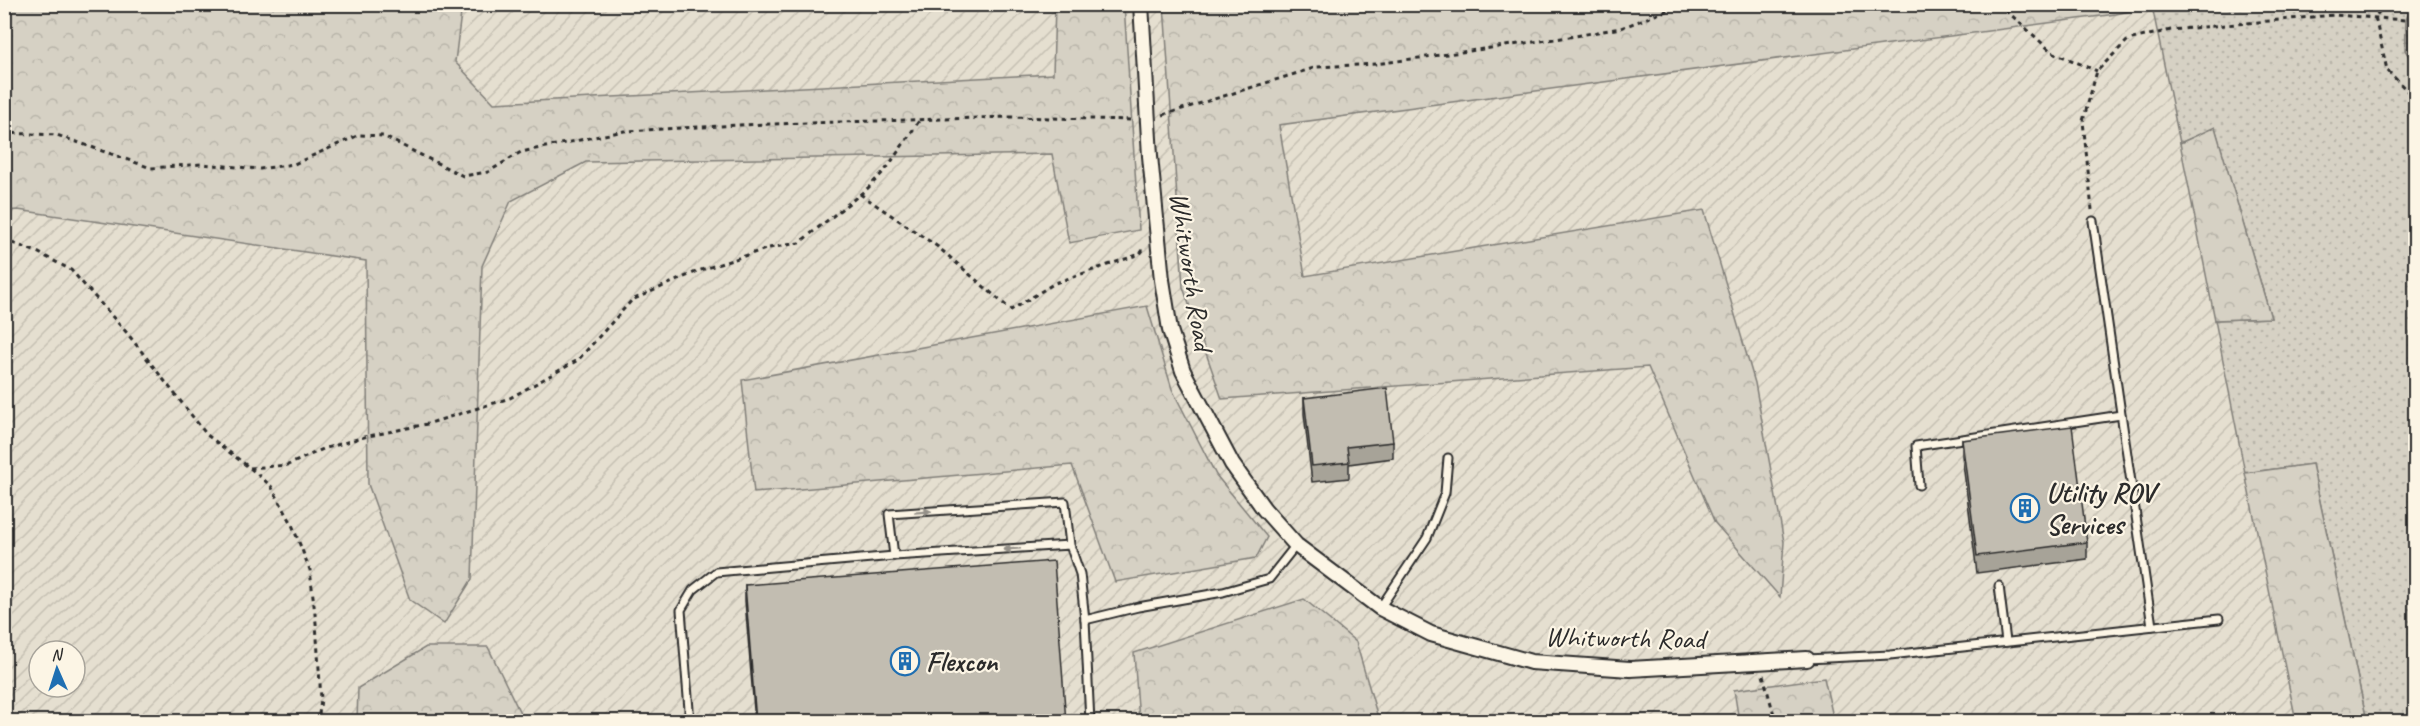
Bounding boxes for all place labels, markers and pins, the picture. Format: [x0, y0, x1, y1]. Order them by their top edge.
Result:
place label: Utility ROV Services [2046, 475, 2161, 542]
building icon: Utility ROV Services [2009, 492, 2041, 524]
place label: Flexcon [926, 644, 998, 679]
building icon: Flexcon [889, 645, 921, 677]

